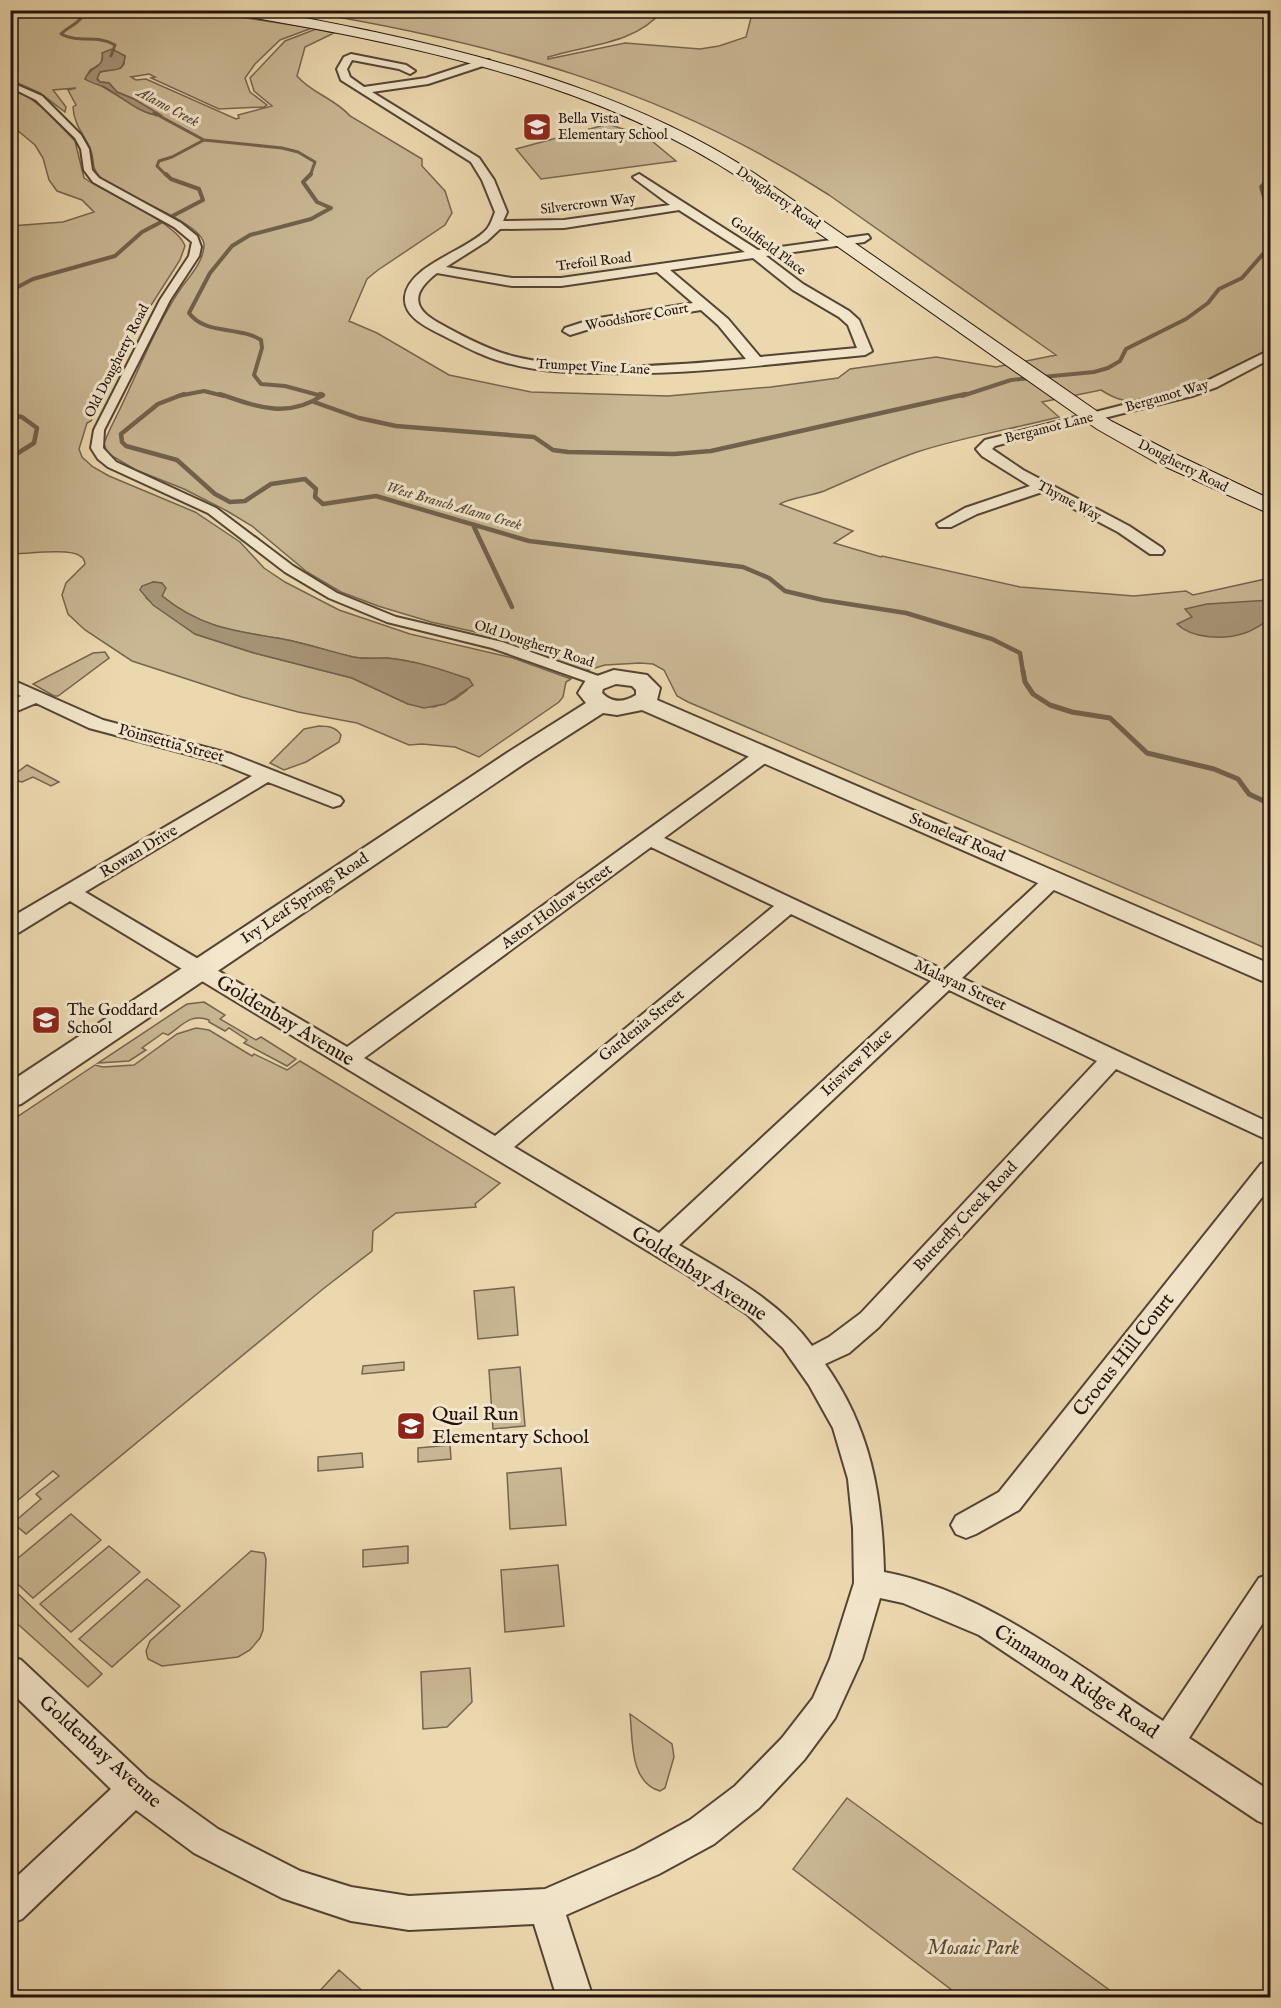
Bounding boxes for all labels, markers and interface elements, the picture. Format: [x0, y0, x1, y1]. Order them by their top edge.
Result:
water label: Alamo Creek [132, 82, 202, 131]
place label: Bella Vista Elementary School [558, 110, 668, 144]
school or university icon: Bella Vista Elementary School [521, 111, 553, 143]
street label: Dougherty Road [732, 162, 824, 234]
street label: Silvercrown Way [539, 189, 637, 219]
street label: Goldfield Place [727, 213, 810, 280]
street label: Trefoil Road [555, 248, 633, 276]
street label: Woodshore Court [584, 299, 690, 335]
street label: Old Dougherty Road [81, 301, 154, 421]
street label: Trumpet Vine Lane [536, 355, 651, 379]
street label: Bergamot Way [1123, 375, 1211, 416]
street label: Bergamot Lane [1003, 408, 1096, 448]
street label: Dougherty Road [1135, 436, 1232, 497]
street label: Thyme Way [1034, 477, 1104, 525]
water label: West Branch Alamo Creek [384, 478, 524, 534]
street label: Old Dougherty Road [472, 616, 597, 672]
street label: Poinsettia Street [116, 720, 227, 768]
street label: Stoneleaf Road [906, 809, 1008, 867]
street label: Rowan Drive [96, 821, 182, 883]
street label: Ivy Leaf Springs Road [237, 849, 373, 949]
street label: Astor Hollow Street [497, 860, 617, 955]
street label: Malayan Street [911, 956, 1010, 1016]
street label: Goldenbay Avenue [211, 970, 359, 1072]
street label: Gardenia Street [595, 985, 689, 1067]
place label: The Goddard School [67, 1001, 158, 1039]
school or university icon: The Goddard School [30, 1004, 62, 1036]
street label: Irisview Place [817, 1025, 897, 1101]
street label: Butterfly Creek Road [910, 1157, 1022, 1276]
street label: Goldenbay Avenue [626, 1221, 772, 1327]
street label: Crocus Hill Court [1068, 1288, 1180, 1422]
place label: Quail Run Elementary School [432, 1402, 590, 1450]
school or university icon: Quail Run Elementary School [395, 1410, 427, 1442]
street label: Cinnamon Ridge Road [989, 1619, 1163, 1745]
street label: Goldenbay Avenue [33, 1690, 167, 1814]
park label: Mosaic Park [927, 1936, 1019, 1961]

